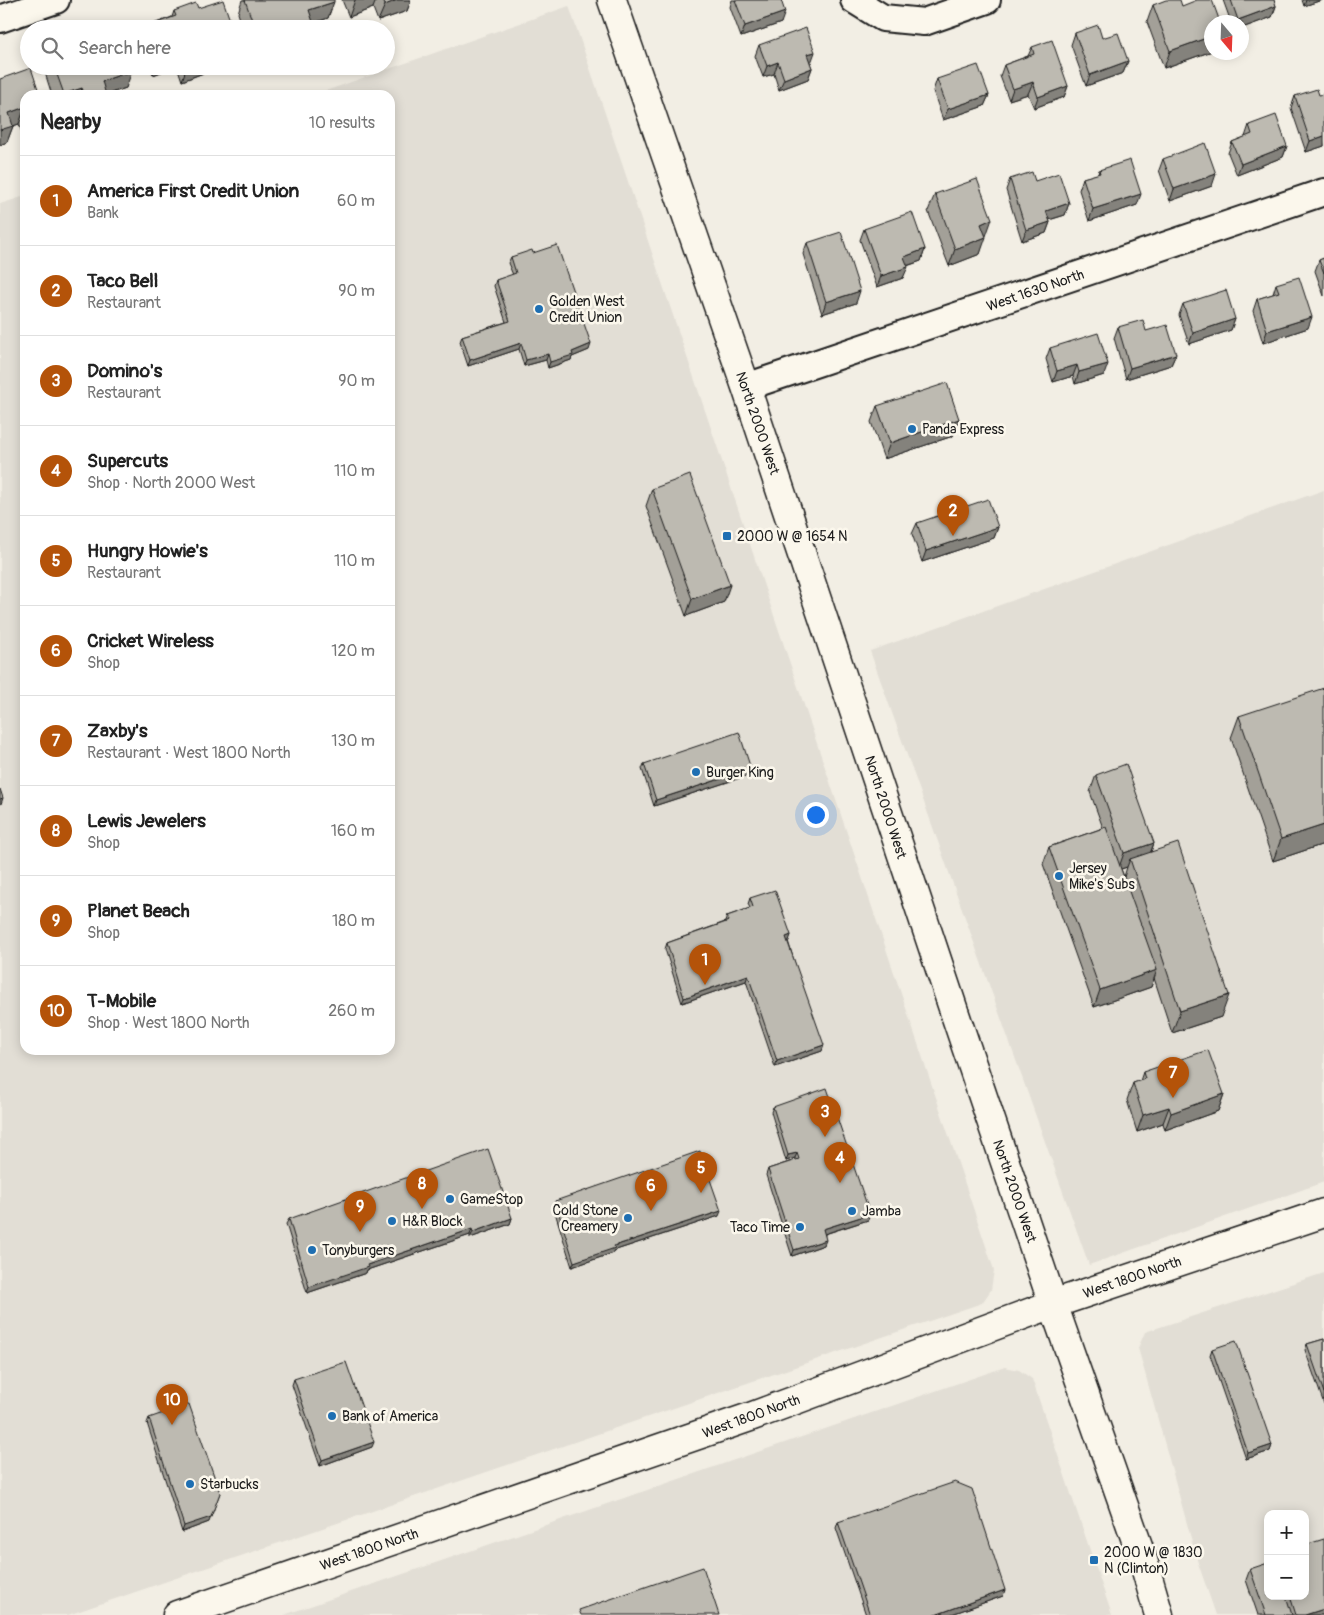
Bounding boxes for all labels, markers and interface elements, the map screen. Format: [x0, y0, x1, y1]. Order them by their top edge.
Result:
north arrow [1204, 15, 1249, 60]
search box [20, 20, 395, 75]
icon: search [38, 34, 66, 62]
text: Search here [78, 36, 171, 60]
text: Nearby [40, 109, 101, 136]
text: 10 results [309, 113, 375, 133]
text: America First Credit Union [87, 179, 299, 203]
text: 1 [53, 191, 59, 211]
text: 60 m [337, 191, 375, 211]
text: Bank [87, 203, 119, 223]
street label: West 1630 North [984, 266, 1086, 315]
text: Taco Bell [87, 269, 158, 293]
text: 2 [52, 281, 60, 301]
text: 90 m [338, 281, 375, 301]
text: Restaurant [87, 293, 161, 313]
place label: Golden West Credit Union [549, 293, 625, 326]
marker: Golden West Credit Union [533, 303, 545, 315]
text: Domino's [87, 359, 162, 383]
street label: North 2000 West [732, 370, 783, 477]
text: 3 [52, 371, 60, 391]
text: 90 m [338, 371, 375, 391]
text: Restaurant [87, 383, 161, 403]
place label: Panda Express [922, 421, 1005, 438]
marker: Panda Express [906, 423, 918, 435]
text: Supercuts [87, 449, 168, 473]
text: 4 [51, 461, 61, 481]
text: 110 m [334, 461, 375, 481]
text: Shop · North 2000 West [87, 473, 255, 493]
pin: 2 [937, 495, 969, 536]
place label: 2000 W @ 1654 N [737, 528, 848, 545]
marker: 2000 W @ 1654 N [721, 530, 733, 542]
text: Hungry Howie's [87, 539, 208, 563]
text: 5 [52, 551, 60, 571]
text: 110 m [334, 551, 375, 571]
text: Restaurant [87, 563, 161, 583]
text: Cricket Wireless [87, 629, 214, 653]
text: 6 [51, 641, 61, 661]
text: 120 m [331, 641, 375, 661]
text: Shop [87, 653, 120, 673]
text: Zaxby's [87, 719, 148, 743]
text: 7 [52, 731, 60, 751]
text: 130 m [331, 731, 375, 751]
text: Restaurant · West 1800 North [87, 743, 290, 763]
street label: North 2000 West [861, 753, 910, 861]
place label: Burger King [706, 764, 774, 781]
marker: Burger King [690, 766, 702, 778]
your location [803, 802, 829, 828]
text: Lewis Jewelers [87, 809, 206, 833]
text: 8 [52, 821, 60, 841]
text: 160 m [331, 821, 375, 841]
text: Shop [87, 833, 120, 853]
place label: Jersey Mike's Subs [1069, 860, 1135, 893]
marker: Jersey Mike's Subs [1053, 870, 1065, 882]
text: Planet Beach [87, 899, 190, 923]
text: 9 [52, 911, 60, 931]
text: 180 m [332, 911, 375, 931]
text: Shop [87, 923, 120, 943]
pin: 1 [689, 944, 721, 985]
text: T-Mobile [87, 989, 156, 1013]
text: 10 [47, 1001, 65, 1021]
text: 260 m [328, 1001, 375, 1021]
text: Shop · West 1800 North [87, 1013, 250, 1033]
pin: 7 [1157, 1057, 1189, 1098]
pin: 3 [809, 1096, 841, 1137]
street label: North 2000 West [989, 1138, 1040, 1245]
pin: 4 [824, 1142, 856, 1183]
pin: 5 [685, 1152, 717, 1193]
pin: 8 [406, 1168, 438, 1209]
pin: 6 [635, 1170, 667, 1211]
pin: 9 [344, 1191, 376, 1232]
place label: GameStop [460, 1191, 524, 1208]
marker: GameStop [444, 1193, 456, 1205]
place label: Cold Stone Creamery [553, 1202, 618, 1235]
place label: Jamba [862, 1203, 901, 1220]
marker: Jamba [846, 1205, 858, 1217]
marker: Cold Stone Creamery [622, 1212, 634, 1224]
place label: H&R Block [402, 1213, 463, 1230]
marker: H&R Block [386, 1215, 398, 1227]
place label: Taco Time [730, 1219, 790, 1236]
marker: Taco Time [794, 1221, 806, 1233]
place label: Tonyburgers [322, 1242, 395, 1259]
marker: Tonyburgers [306, 1244, 318, 1256]
street label: West 1800 North [1081, 1253, 1183, 1302]
pin: 10 [156, 1384, 188, 1425]
street label: West 1800 North [700, 1391, 802, 1442]
place label: Bank of America [342, 1408, 438, 1425]
marker: Bank of America [326, 1410, 338, 1422]
place label: Starbucks [200, 1476, 259, 1493]
marker: Starbucks [184, 1478, 196, 1490]
map controls [1264, 1510, 1309, 1600]
button: + [1264, 1510, 1309, 1555]
street label: West 1800 North [318, 1525, 420, 1574]
place label: 2000 W @ 1830 N (Clinton) [1104, 1544, 1203, 1577]
marker: 2000 W @ 1830 N (Clinton) [1088, 1554, 1100, 1566]
button: − [1264, 1555, 1309, 1600]

